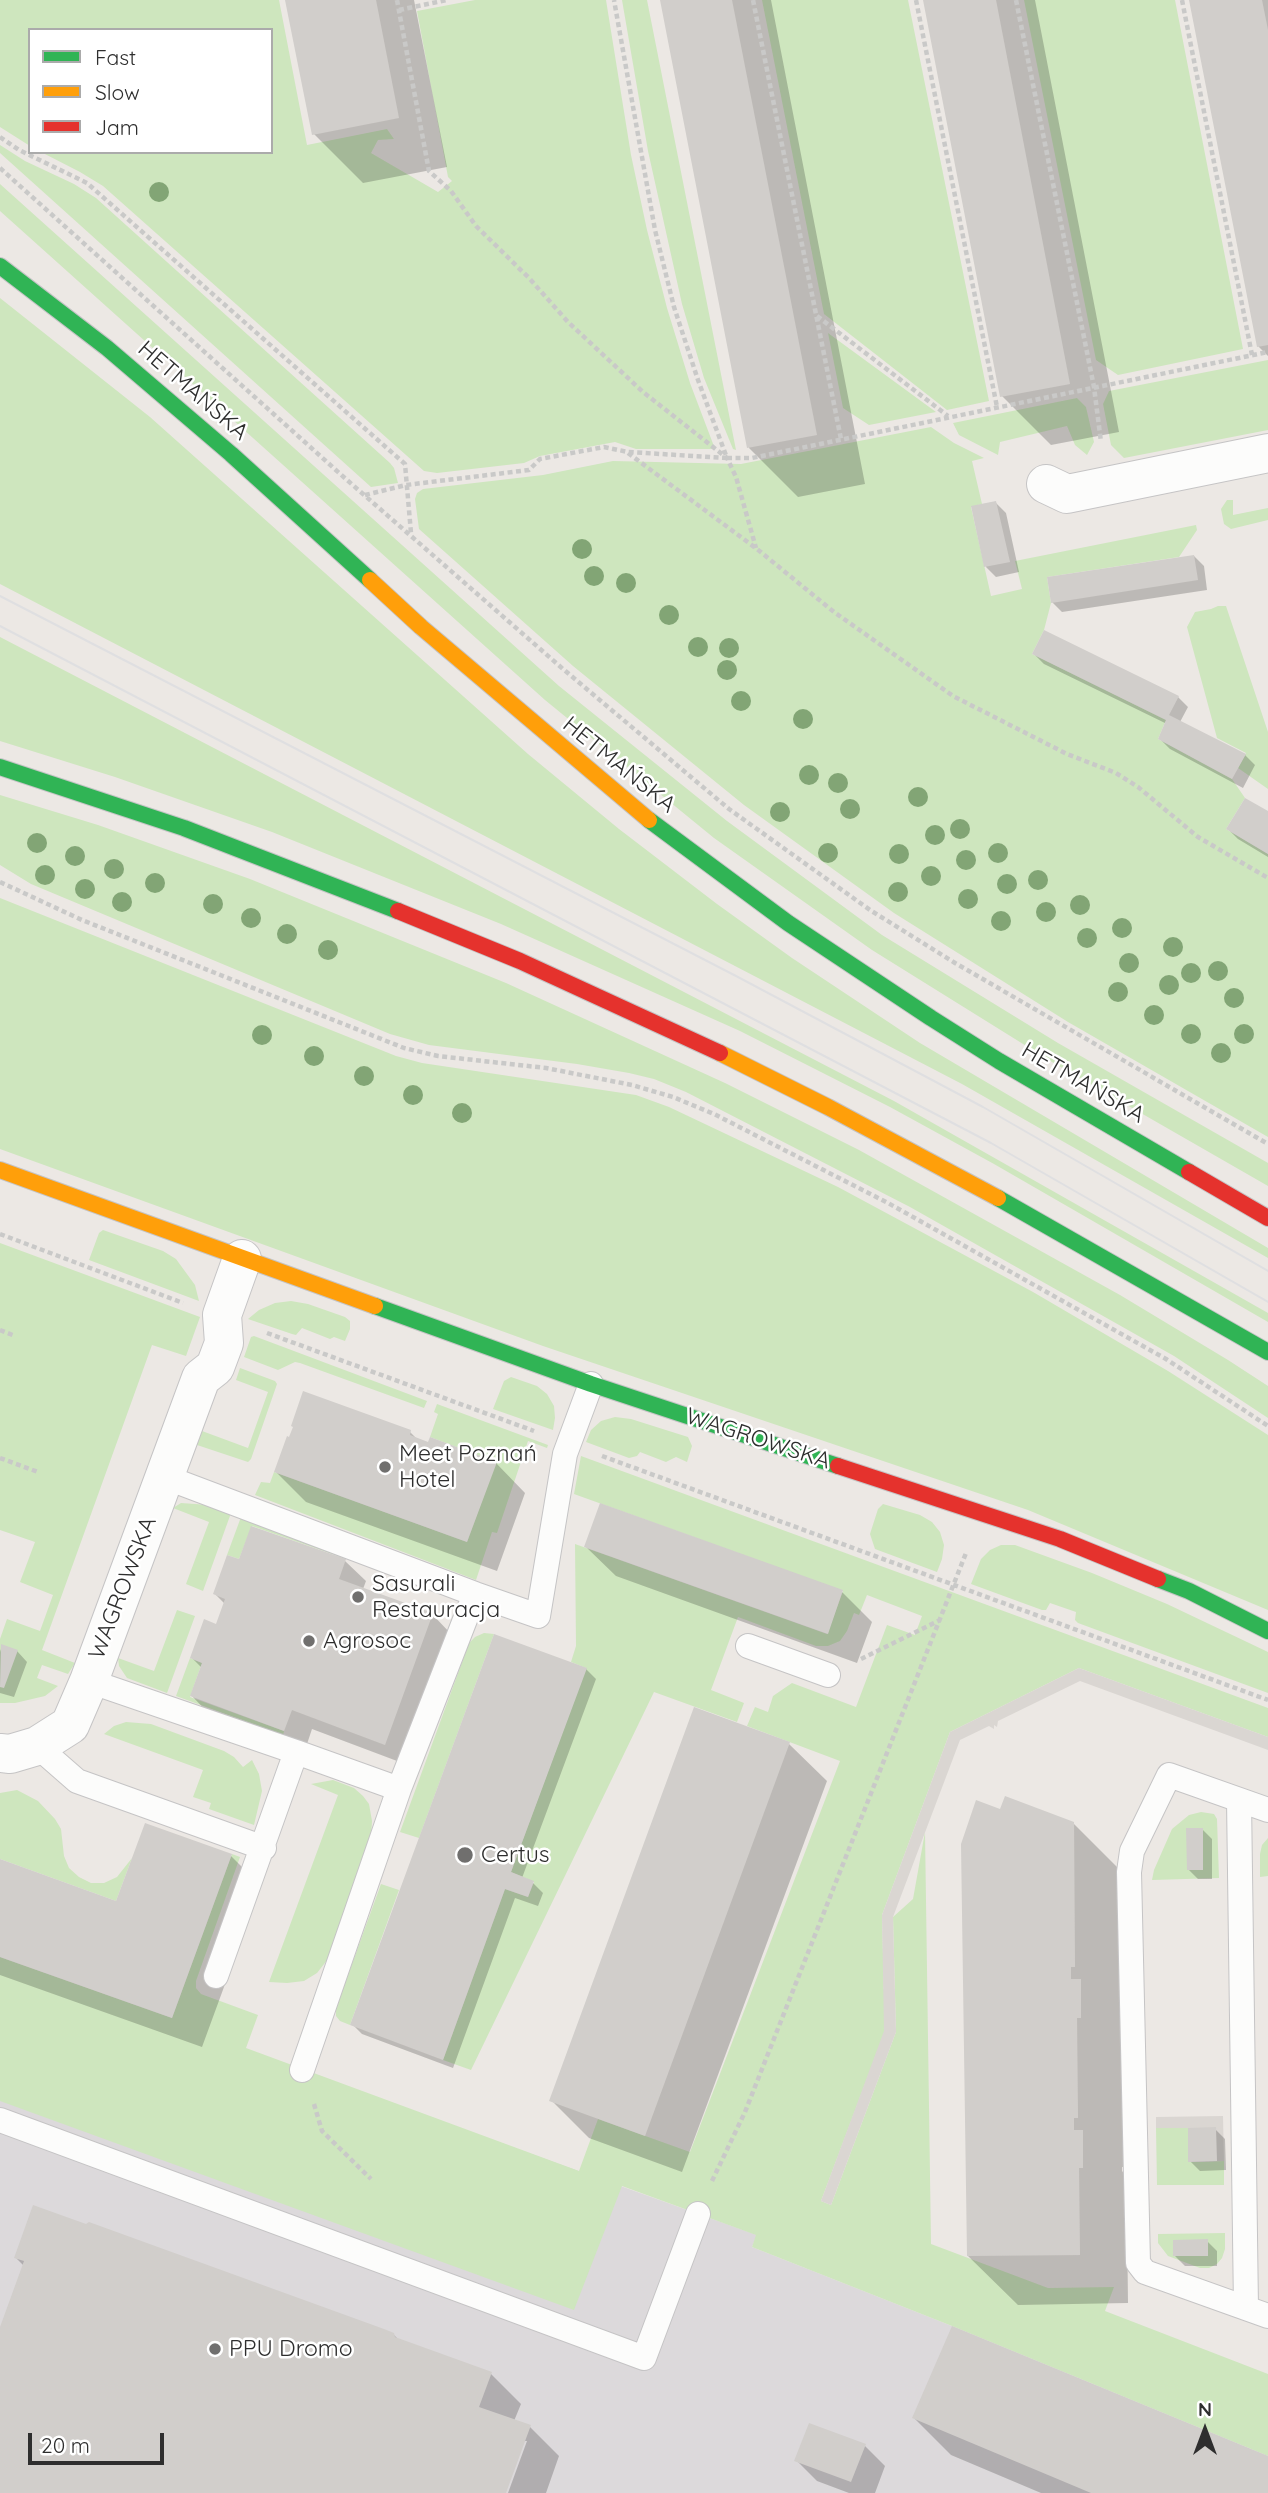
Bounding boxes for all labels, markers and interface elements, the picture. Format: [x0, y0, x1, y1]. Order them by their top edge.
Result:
legend [28, 28, 273, 154]
text: Fast [95, 44, 136, 70]
text: Slow [95, 79, 140, 105]
text: Jam [95, 114, 139, 140]
street label: HETMAŃSKA [132, 335, 254, 447]
street label: HETMAŃSKA [557, 711, 681, 819]
street label: HETMAŃSKA [1017, 1037, 1149, 1129]
street label: WAGROWSKA [682, 1403, 834, 1475]
place label: Meet Poznań Hotel [399, 1440, 537, 1494]
marker: Meet Poznań Hotel [377, 1459, 393, 1475]
street label: WAGROWSKA [83, 1513, 163, 1663]
place label: Sasurali Restauracja [372, 1570, 500, 1624]
marker: Sasurali Restauracja [350, 1589, 366, 1605]
place label: Agrosoc [323, 1627, 411, 1655]
marker: Agrosoc [301, 1633, 317, 1649]
place label: Certus [481, 1841, 550, 1869]
marker: Certus [455, 1845, 475, 1865]
place label: PPU Dromo [229, 2335, 353, 2363]
marker: PPU Dromo [207, 2341, 223, 2357]
north arrow [1170, 2395, 1240, 2465]
text: N [1198, 2397, 1212, 2421]
scale bar [32, 2420, 168, 2464]
text: 20 m [41, 2432, 90, 2458]

